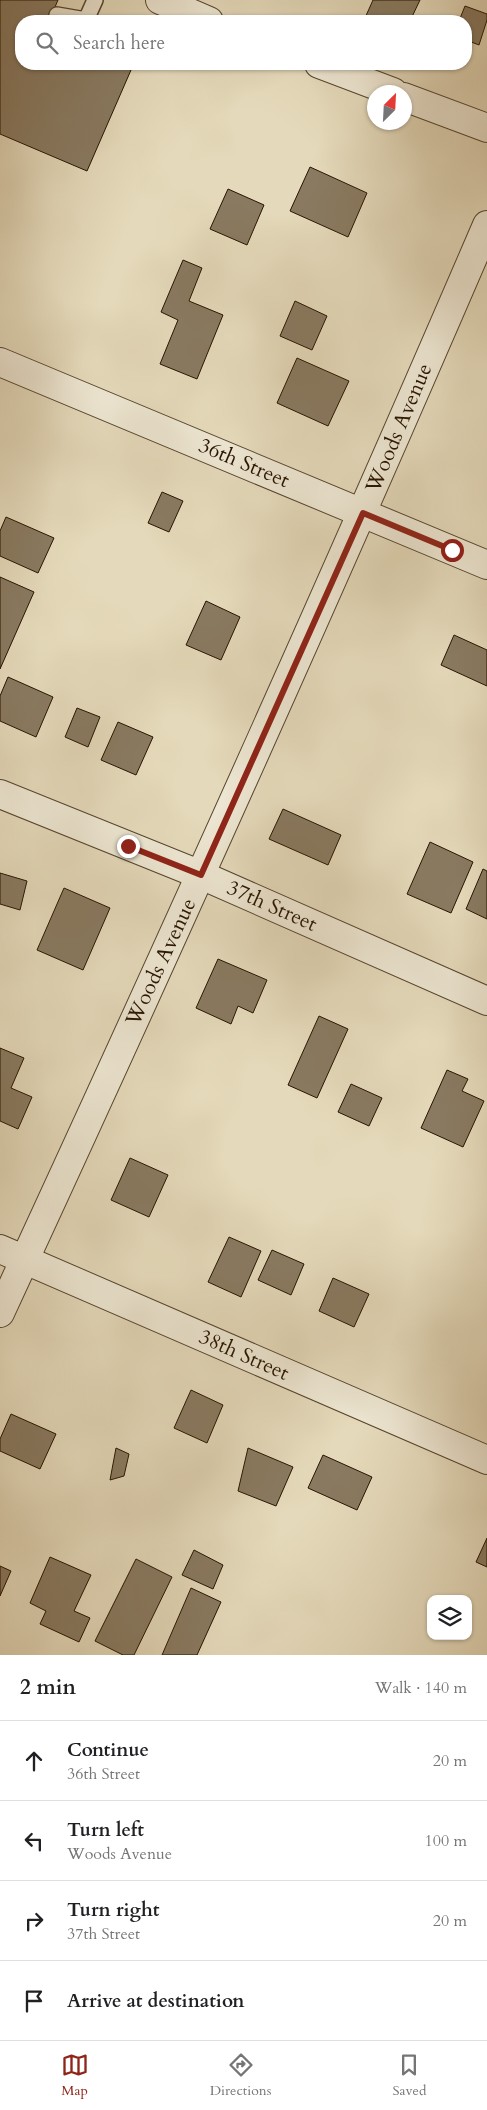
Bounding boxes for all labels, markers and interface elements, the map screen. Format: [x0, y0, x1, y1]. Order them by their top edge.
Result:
search box [15, 15, 472, 70]
icon: search [33, 29, 61, 57]
text: Search here [73, 30, 165, 56]
north arrow [367, 85, 412, 130]
street label: Woods Avenue [358, 359, 439, 498]
street label: 36th Street [194, 431, 294, 495]
route start [441, 539, 464, 562]
route end [117, 835, 140, 858]
street label: 37th Street [222, 873, 322, 939]
street label: Woods Avenue [118, 893, 203, 1031]
street label: 38th Street [194, 1322, 294, 1388]
map controls [427, 1595, 472, 1640]
button: layers [427, 1595, 472, 1640]
text: 2 min [20, 1673, 76, 1702]
text: Walk · 140 m [375, 1677, 467, 1699]
text: Continue [67, 1737, 149, 1763]
icon: ahead [20, 1747, 48, 1775]
text: 20 m [433, 1750, 467, 1772]
text: 36th Street [67, 1763, 140, 1785]
text: Turn left [67, 1817, 144, 1843]
icon: left [20, 1827, 48, 1855]
text: 100 m [425, 1830, 467, 1852]
text: Woods Avenue [67, 1843, 172, 1865]
text: Turn right [67, 1897, 159, 1923]
icon: right [20, 1907, 48, 1935]
text: 20 m [433, 1910, 467, 1932]
text: 37th Street [67, 1923, 140, 1945]
icon: arrive [20, 1987, 48, 2015]
text: Arrive at destination [67, 1988, 244, 2014]
tab: Map [61, 2051, 89, 2100]
tab: Directions [210, 2051, 271, 2100]
tab: Saved [392, 2051, 426, 2100]

